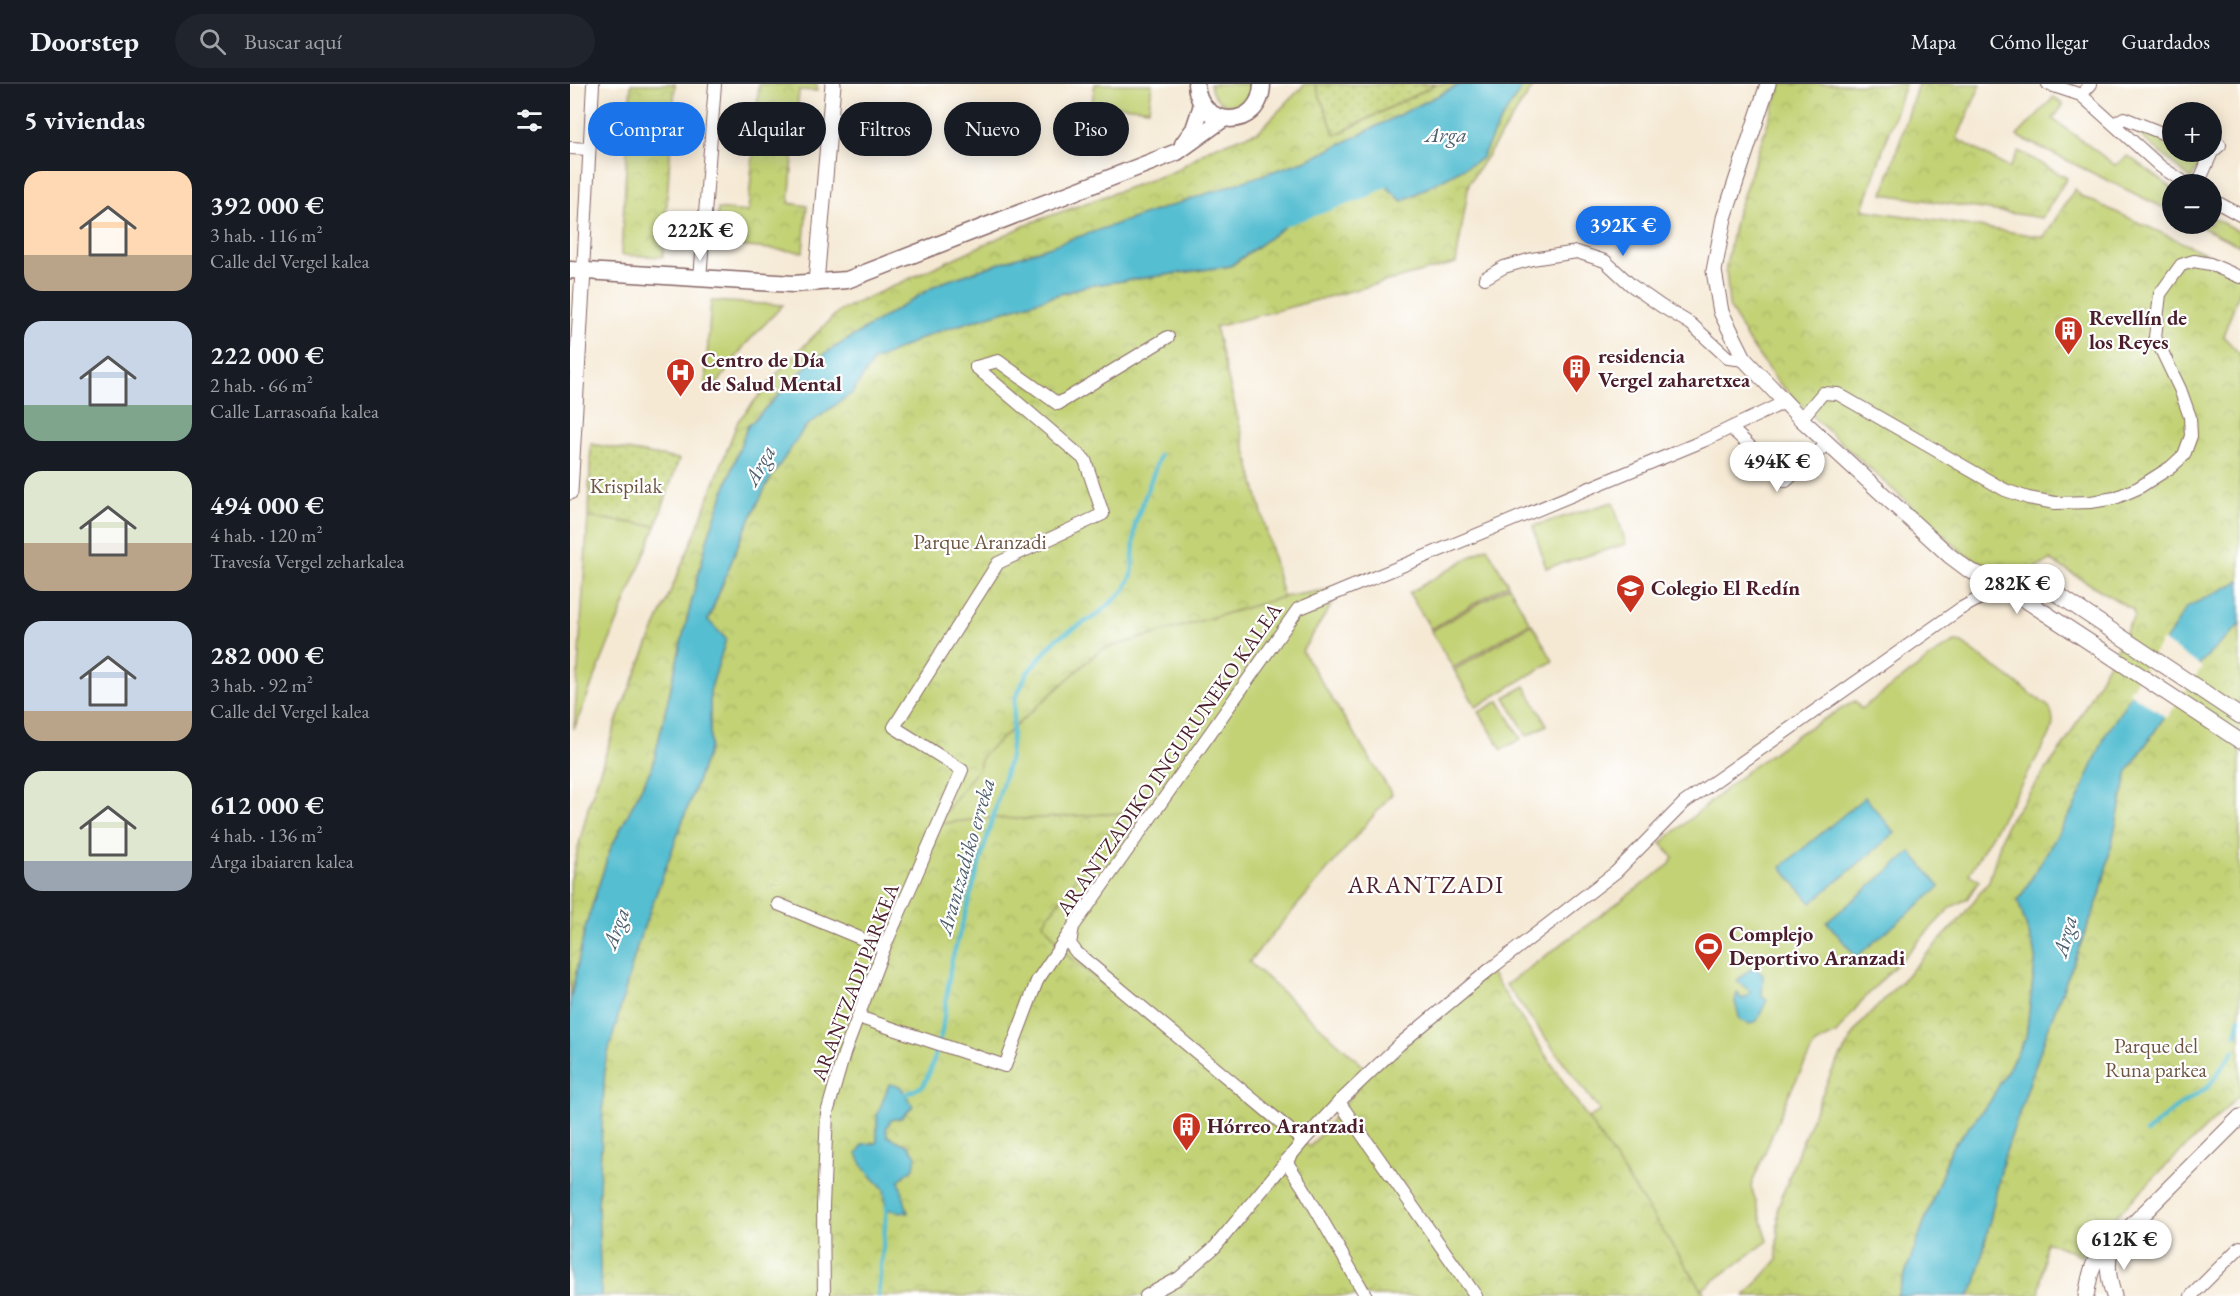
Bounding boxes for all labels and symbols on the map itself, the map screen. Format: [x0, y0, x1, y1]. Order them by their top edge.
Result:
water label: Arga [1423, 120, 1467, 149]
pin: 392K € [1574, 206, 1672, 257]
pin: 222K € [651, 211, 749, 262]
place label: Revellín de los Reyes [2089, 304, 2187, 355]
building icon: Revellín de los Reyes [2052, 314, 2084, 356]
place label: residencia Vergel zaharetxea [1598, 342, 1751, 393]
place label: Centro de Día de Salud Mental [701, 346, 842, 397]
building icon: residencia Vergel zaharetxea [1561, 352, 1593, 394]
hospital icon: Centro de Día de Salud Mental [664, 356, 696, 398]
water label: Arga [736, 440, 782, 492]
pin: 494K € [1728, 442, 1826, 493]
park label: Krispilak [590, 472, 663, 499]
park label: Parque Aranzadi [913, 528, 1047, 555]
pin: 282K € [1968, 564, 2066, 615]
school or university icon: Colegio El Redín [1614, 572, 1646, 614]
place label: Colegio El Redín [1651, 574, 1800, 601]
street label: ARANTZADIKO INGURUNEKO KALEA [1049, 597, 1288, 921]
water label: Arantzadiko erreka [929, 774, 1002, 940]
district label: ARANTZADI [1346, 869, 1505, 900]
street label: ARANTZADI PARKEA [804, 879, 905, 1086]
water label: Arga [594, 904, 636, 955]
water label: Arga [2045, 912, 2084, 962]
place label: Complejo Deportivo Aranzadi [1729, 920, 1905, 971]
sports icon: Complejo Deportivo Aranzadi [1692, 930, 1724, 972]
park label: Parque del Runa parkea [2105, 1032, 2208, 1083]
building icon: Hórreo Arantzadi [1170, 1110, 1202, 1152]
place label: Hórreo Arantzadi [1207, 1112, 1364, 1139]
pin: 612K € [2075, 1220, 2173, 1271]

